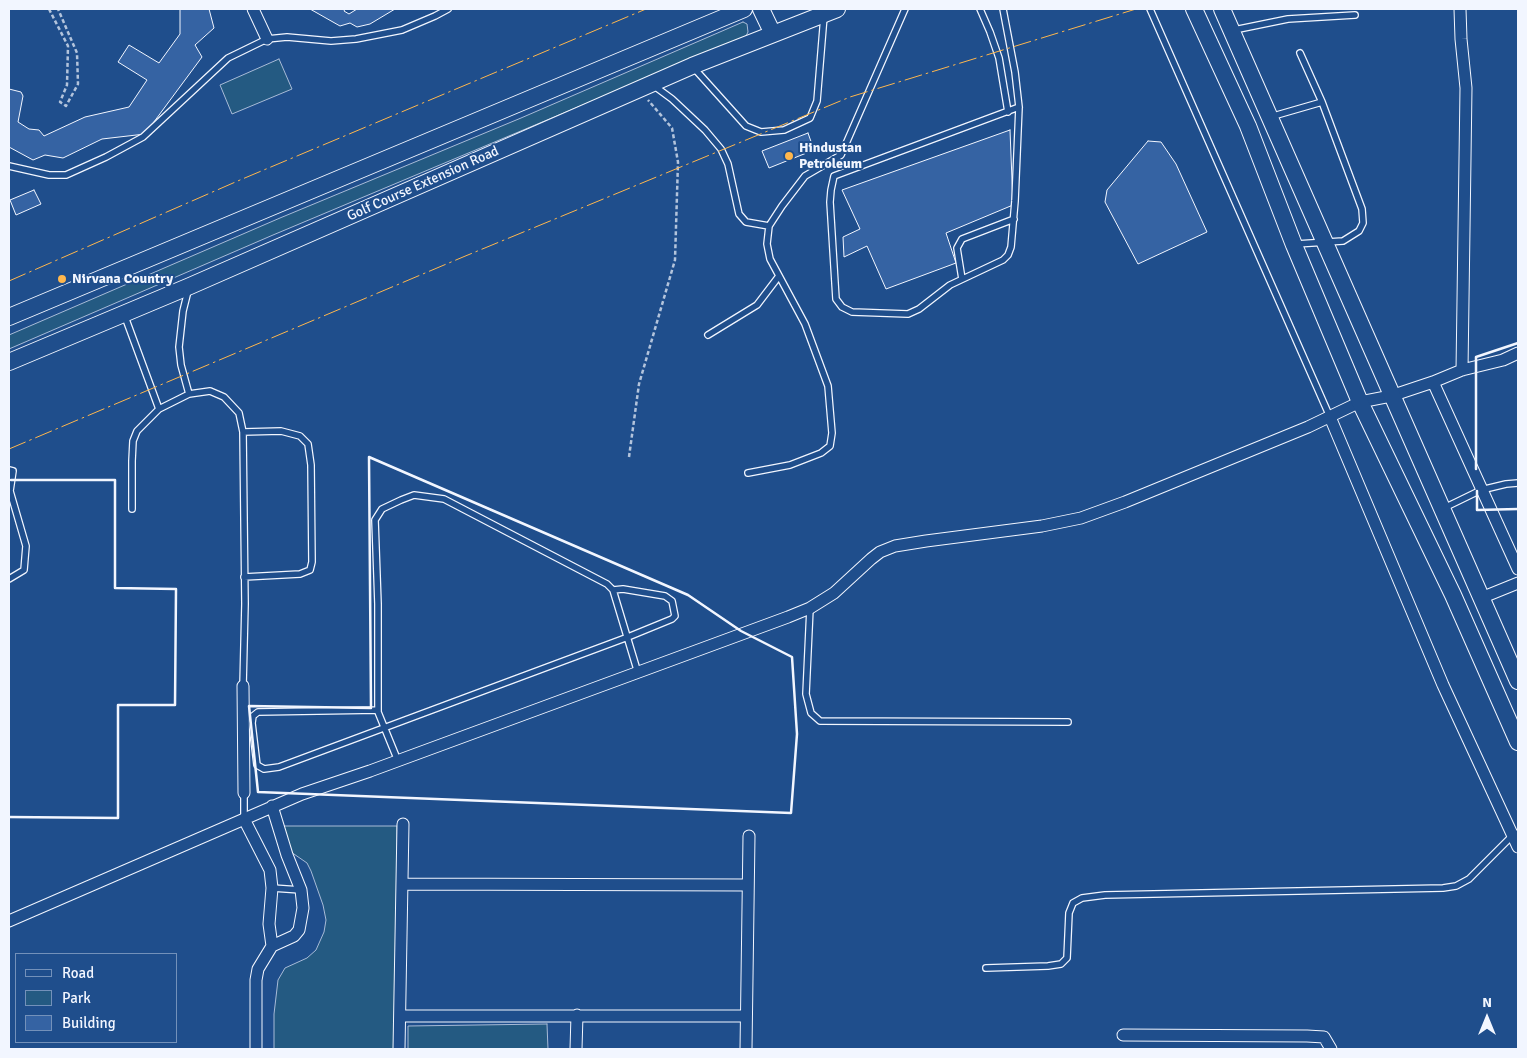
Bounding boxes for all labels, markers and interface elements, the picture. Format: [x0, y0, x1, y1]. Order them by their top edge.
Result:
place label: Hindustan Petroleum [799, 140, 862, 172]
street label: Golf Course Extension Road [344, 143, 502, 225]
marker: Hindustan Petroleum [783, 150, 795, 162]
place label: Nirvana Country [72, 271, 173, 287]
marker: Nirvana Country [56, 273, 68, 285]
legend [15, 953, 178, 1043]
text: Road [62, 964, 94, 982]
text: Park [62, 989, 91, 1007]
north arrow [1462, 993, 1512, 1043]
text: N [1482, 994, 1492, 1011]
text: Building [62, 1014, 116, 1032]

